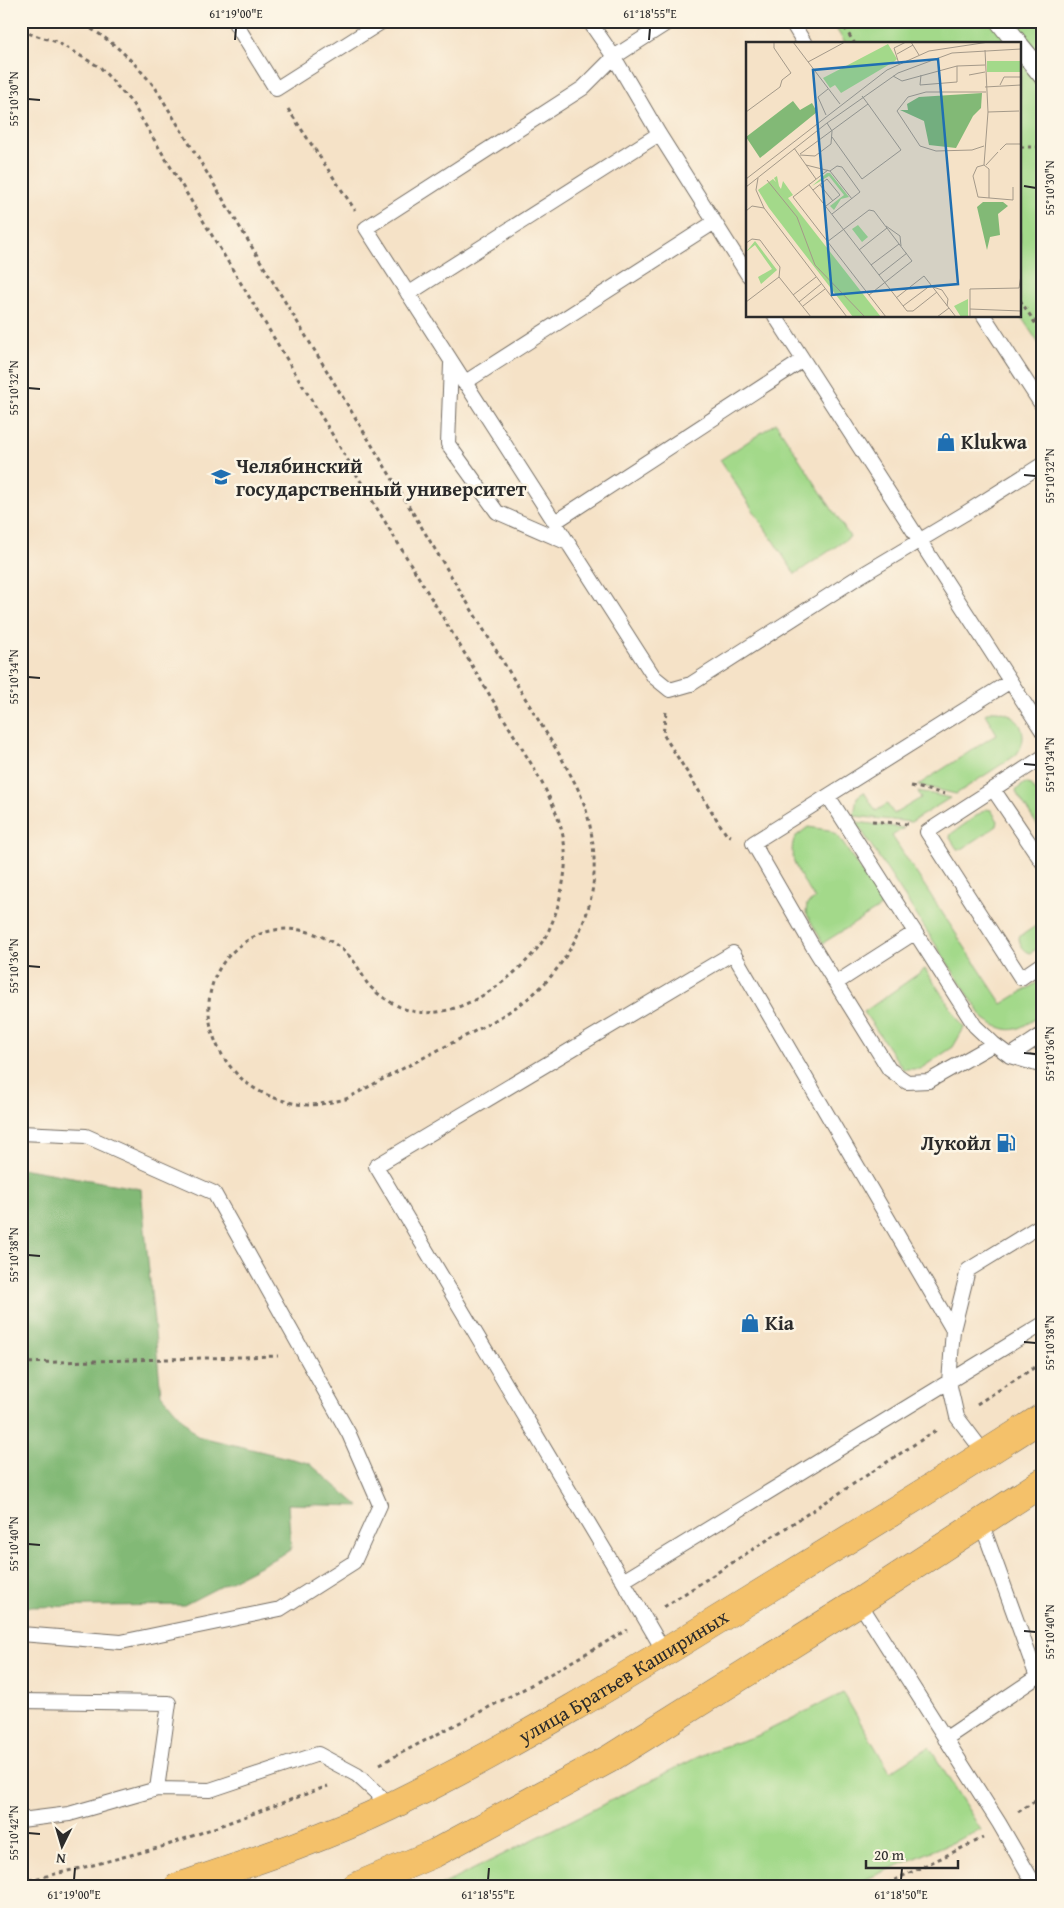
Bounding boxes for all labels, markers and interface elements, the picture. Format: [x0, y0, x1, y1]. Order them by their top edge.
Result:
text: 61°19'00"E [209, 5, 263, 22]
text: 61°18'55"E [623, 5, 677, 22]
inset map [746, 42, 1022, 318]
text: 55°10'30"N [5, 71, 22, 127]
text: 55°10'30"N [1041, 160, 1058, 216]
text: 55°10'32"N [5, 360, 22, 416]
place label: Klukwa [961, 427, 1028, 456]
shop icon: Klukwa [935, 431, 957, 453]
text: 55°10'32"N [1041, 448, 1058, 504]
place label: Челябинский государственный университет [236, 451, 527, 503]
school or university icon: Челябинский государственный университет [210, 466, 232, 488]
text: 55°10'34"N [5, 649, 22, 705]
text: 55°10'34"N [1041, 737, 1058, 793]
text: 55°10'36"N [5, 938, 22, 994]
text: 55°10'36"N [1041, 1026, 1058, 1082]
place label: Лукойл [921, 1128, 991, 1157]
fuel station icon: Лукойл [995, 1132, 1017, 1154]
text: 55°10'38"N [5, 1227, 22, 1283]
place label: Kia [765, 1308, 795, 1337]
shop icon: Kia [739, 1312, 761, 1334]
text: 55°10'38"N [1041, 1315, 1058, 1371]
text: 55°10'40"N [5, 1516, 22, 1572]
street label: улица Братьев Кашириных [512, 1601, 734, 1751]
text: 55°10'40"N [1041, 1604, 1058, 1660]
text: 55°10'42"N [5, 1805, 22, 1861]
north arrow [38, 1820, 88, 1870]
scale bar [866, 1838, 959, 1870]
text: 20 m [874, 1844, 905, 1865]
text: N [55, 1849, 66, 1869]
text: 61°19'00"E [47, 1886, 101, 1903]
text: 61°18'55"E [461, 1886, 515, 1903]
text: 61°18'50"E [874, 1886, 928, 1903]

